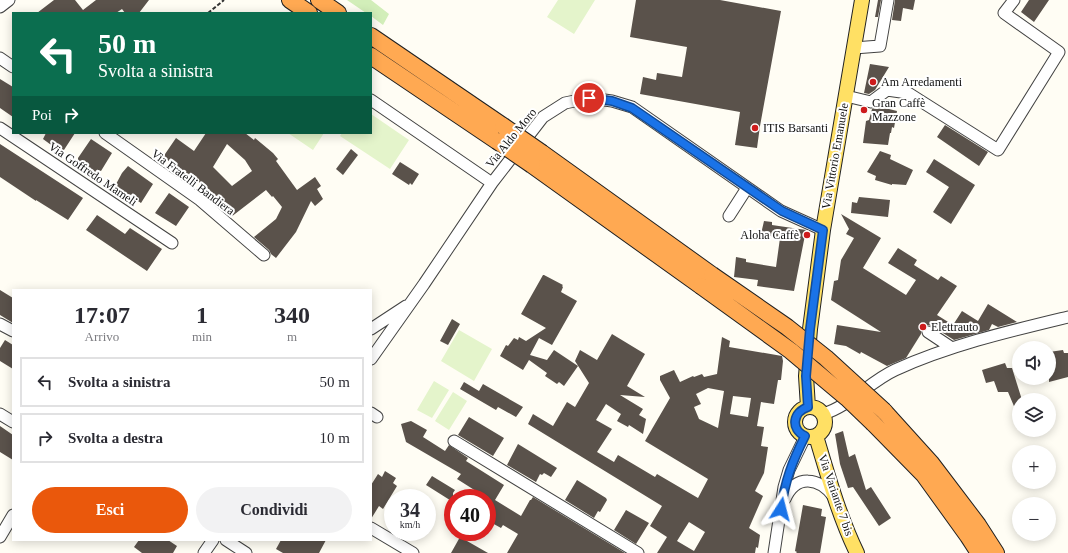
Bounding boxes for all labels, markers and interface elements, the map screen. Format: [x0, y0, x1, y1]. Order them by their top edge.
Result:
icon: left [32, 28, 84, 80]
text: 50 m [98, 28, 156, 59]
text: Svolta a sinistra [98, 61, 213, 81]
place label: Am Arredamenti [881, 75, 963, 89]
marker: Am Arredamenti [868, 77, 878, 87]
pin [572, 81, 606, 115]
icon: arrive [578, 87, 600, 109]
place label: Gran Caffè Mazzone [872, 96, 925, 124]
street label: Via Vittorio Emanuele [819, 102, 851, 210]
icon: right [60, 104, 82, 126]
street label: Via Aldo Moro [483, 105, 539, 171]
marker: Gran Caffè Mazzone [859, 105, 869, 115]
text: Poi [32, 107, 52, 123]
place label: ITIS Barsanti [763, 121, 829, 135]
marker: ITIS Barsanti [750, 123, 760, 133]
street label: Via Goffredo Mameli [46, 139, 140, 209]
street label: Via Fratelli Bandiera [149, 146, 238, 218]
place label: Aloha Caffè [740, 228, 799, 242]
marker: Aloha Caffè [802, 230, 812, 240]
text: 17:07 [74, 302, 130, 328]
text: 1 [196, 302, 208, 328]
text: 340 [274, 302, 310, 328]
place label: Elettrauto [931, 320, 978, 334]
marker: Elettrauto [918, 322, 928, 332]
text: Arrivo [85, 329, 119, 344]
text: min [192, 329, 212, 344]
text: m [287, 329, 297, 344]
map controls [1012, 341, 1056, 541]
button: sound [1012, 341, 1056, 385]
icon: left [34, 371, 56, 393]
text: Svolta a sinistra [68, 374, 171, 390]
text: 50 m [320, 374, 350, 390]
button: layers [1012, 393, 1056, 437]
icon: right [34, 427, 56, 449]
text: Svolta a destra [68, 430, 163, 446]
text: 10 m [320, 430, 350, 446]
button: + [1012, 445, 1056, 489]
street label: Via Variante 7 bis [815, 452, 857, 538]
button: Esci [32, 487, 188, 533]
button: Condividi [196, 487, 352, 533]
position arrow [760, 488, 802, 530]
speed limit sign: 40 [444, 489, 496, 541]
button: − [1012, 497, 1056, 541]
text: 34 [400, 499, 420, 521]
text: km/h [400, 519, 420, 530]

